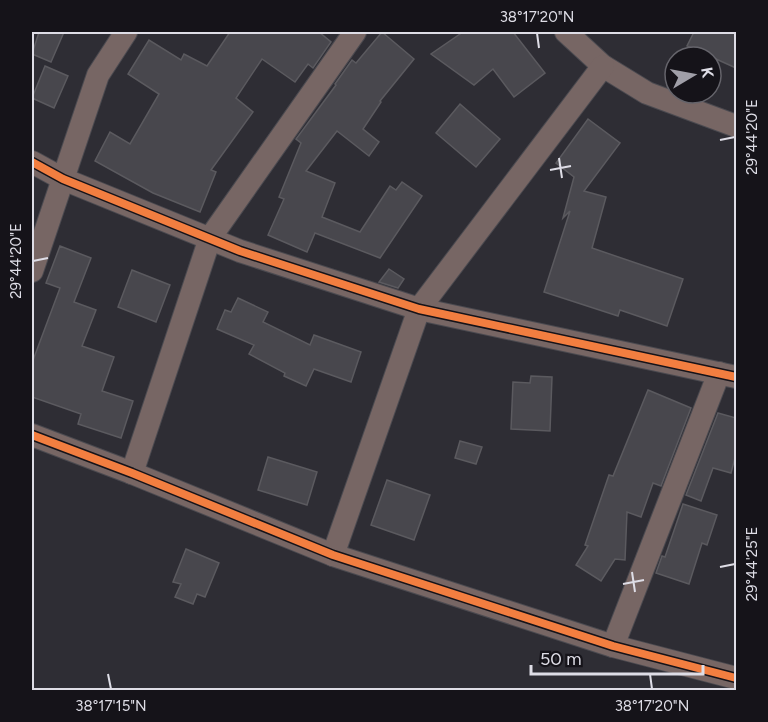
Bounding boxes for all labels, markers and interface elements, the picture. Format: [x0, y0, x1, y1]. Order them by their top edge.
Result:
text: 38°17'20"N [500, 8, 574, 26]
north arrow [663, 45, 723, 105]
text: K [697, 66, 718, 80]
text: 29°44'20"E [743, 99, 761, 175]
text: 29°44'20"E [7, 223, 25, 299]
text: 29°44'25"E [743, 527, 761, 601]
scale bar [531, 638, 704, 676]
text: 50 m [540, 648, 582, 670]
text: 38°17'15"N [75, 697, 147, 715]
text: 38°17'20"N [615, 697, 689, 715]

